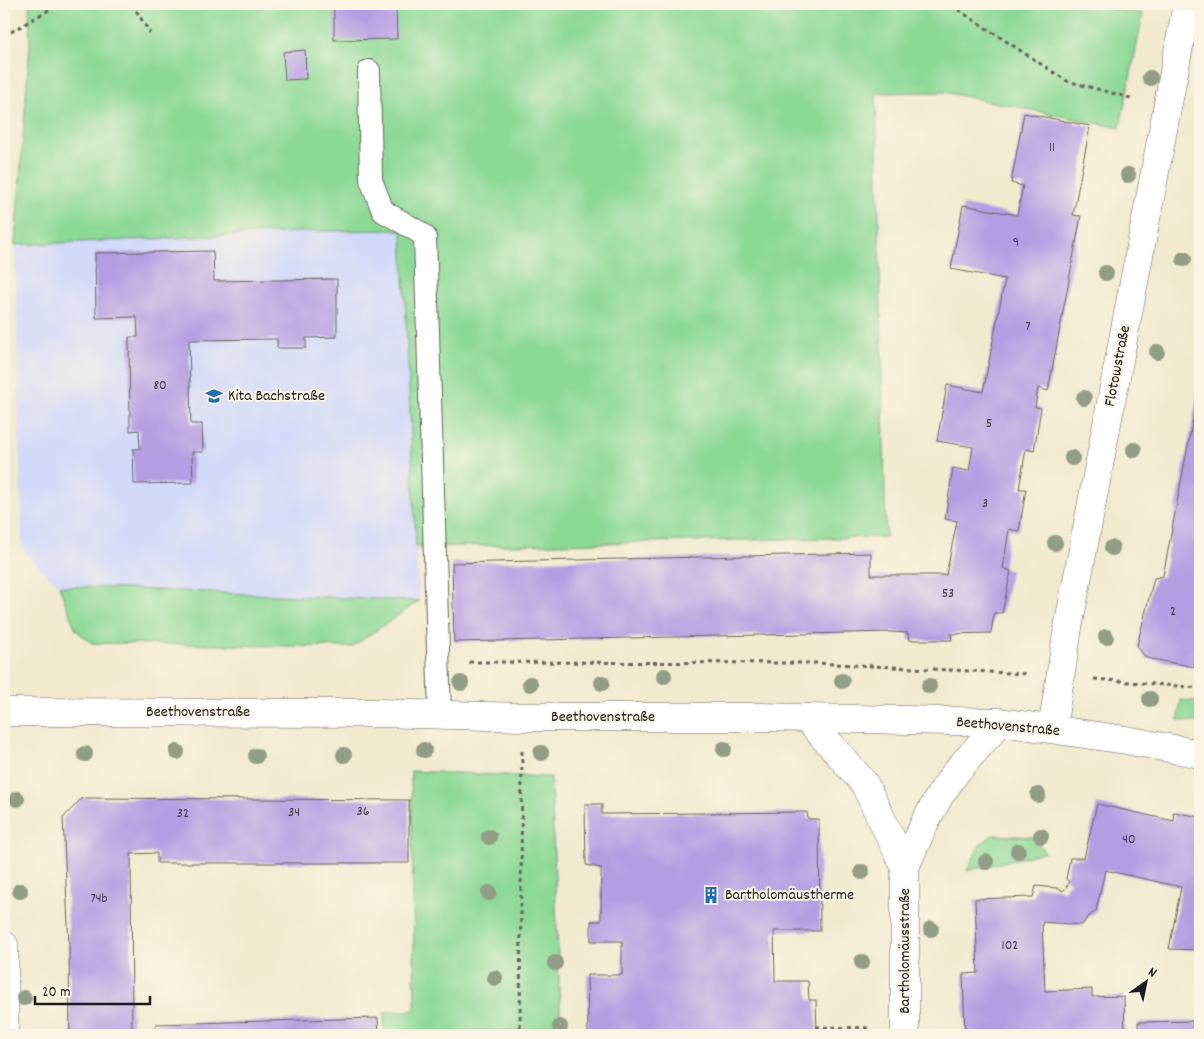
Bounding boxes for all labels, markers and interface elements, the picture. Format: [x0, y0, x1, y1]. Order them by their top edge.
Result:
house number: 11 [1049, 138, 1055, 158]
house number: 9 [1013, 233, 1019, 253]
house number: 7 [1025, 317, 1031, 337]
street label: Flotowstraße [1099, 323, 1137, 409]
house number: 80 [153, 376, 167, 396]
place label: Kita Bachstraße [228, 385, 325, 408]
school or university icon: Kita Bachstraße [204, 386, 224, 406]
house number: 5 [986, 414, 992, 434]
house number: 3 [982, 494, 988, 514]
house number: 53 [942, 584, 954, 604]
house number: 2 [1170, 602, 1176, 622]
street label: Beethovenstraße [146, 701, 250, 724]
street label: Beethovenstraße [551, 706, 655, 729]
street label: Beethovenstraße [955, 711, 1061, 743]
house number: 36 [356, 802, 370, 822]
house number: 34 [288, 803, 300, 823]
house number: 32 [177, 804, 189, 824]
house number: 40 [1122, 830, 1136, 850]
place label: Bartholomäustherme [725, 884, 854, 907]
building icon: Bartholomäustherme [701, 885, 721, 905]
street label: Bartholomäusstraße [894, 888, 917, 1014]
house number: 74b [90, 889, 108, 909]
house number: 102 [1002, 936, 1018, 956]
north arrow [1122, 956, 1172, 1006]
text: N [1144, 963, 1160, 983]
scale bar [35, 974, 150, 1006]
text: 20 m [42, 982, 70, 1004]

